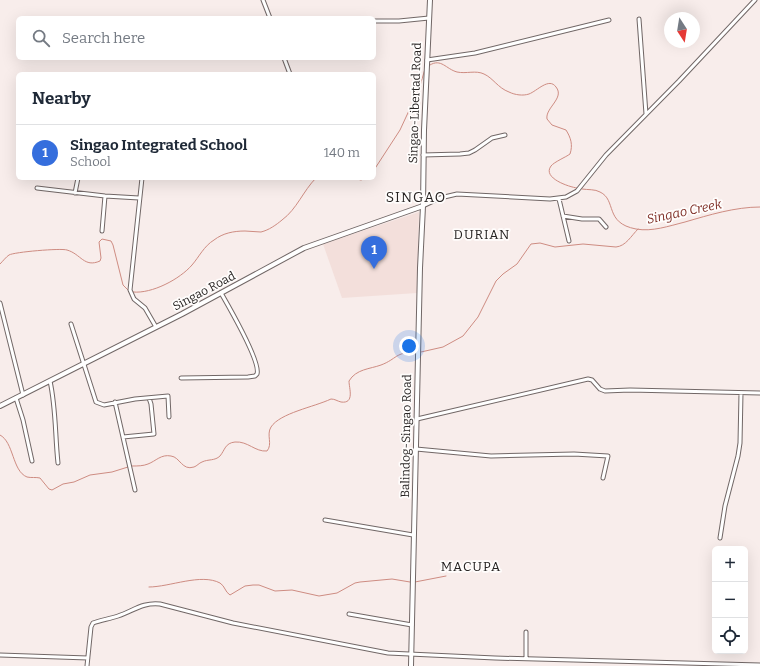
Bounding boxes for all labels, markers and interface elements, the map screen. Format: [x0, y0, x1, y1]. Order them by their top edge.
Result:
north arrow [664, 12, 700, 48]
search box [16, 16, 376, 60]
icon: search [30, 27, 52, 49]
text: Search here [62, 29, 145, 47]
street label: Singao-Libertad Road [406, 42, 424, 164]
text: Nearby [32, 88, 91, 109]
text: Singao Integrated School [70, 136, 248, 154]
text: 1 [42, 145, 48, 160]
text: 140 m [324, 145, 360, 160]
text: School [70, 154, 111, 169]
district label: SINGAO [386, 189, 446, 206]
water label: Singao Creek [645, 196, 724, 227]
district label: DURIAN [454, 227, 510, 242]
pin: 1 [361, 236, 387, 269]
street label: Singao Road [170, 269, 238, 313]
your location [399, 336, 419, 356]
street label: Balindog-Singao Road [398, 374, 414, 498]
map controls [712, 546, 748, 654]
button: + [712, 546, 748, 582]
district label: MACUPA [441, 559, 501, 574]
button: − [712, 582, 748, 618]
button: locate [712, 618, 748, 654]

